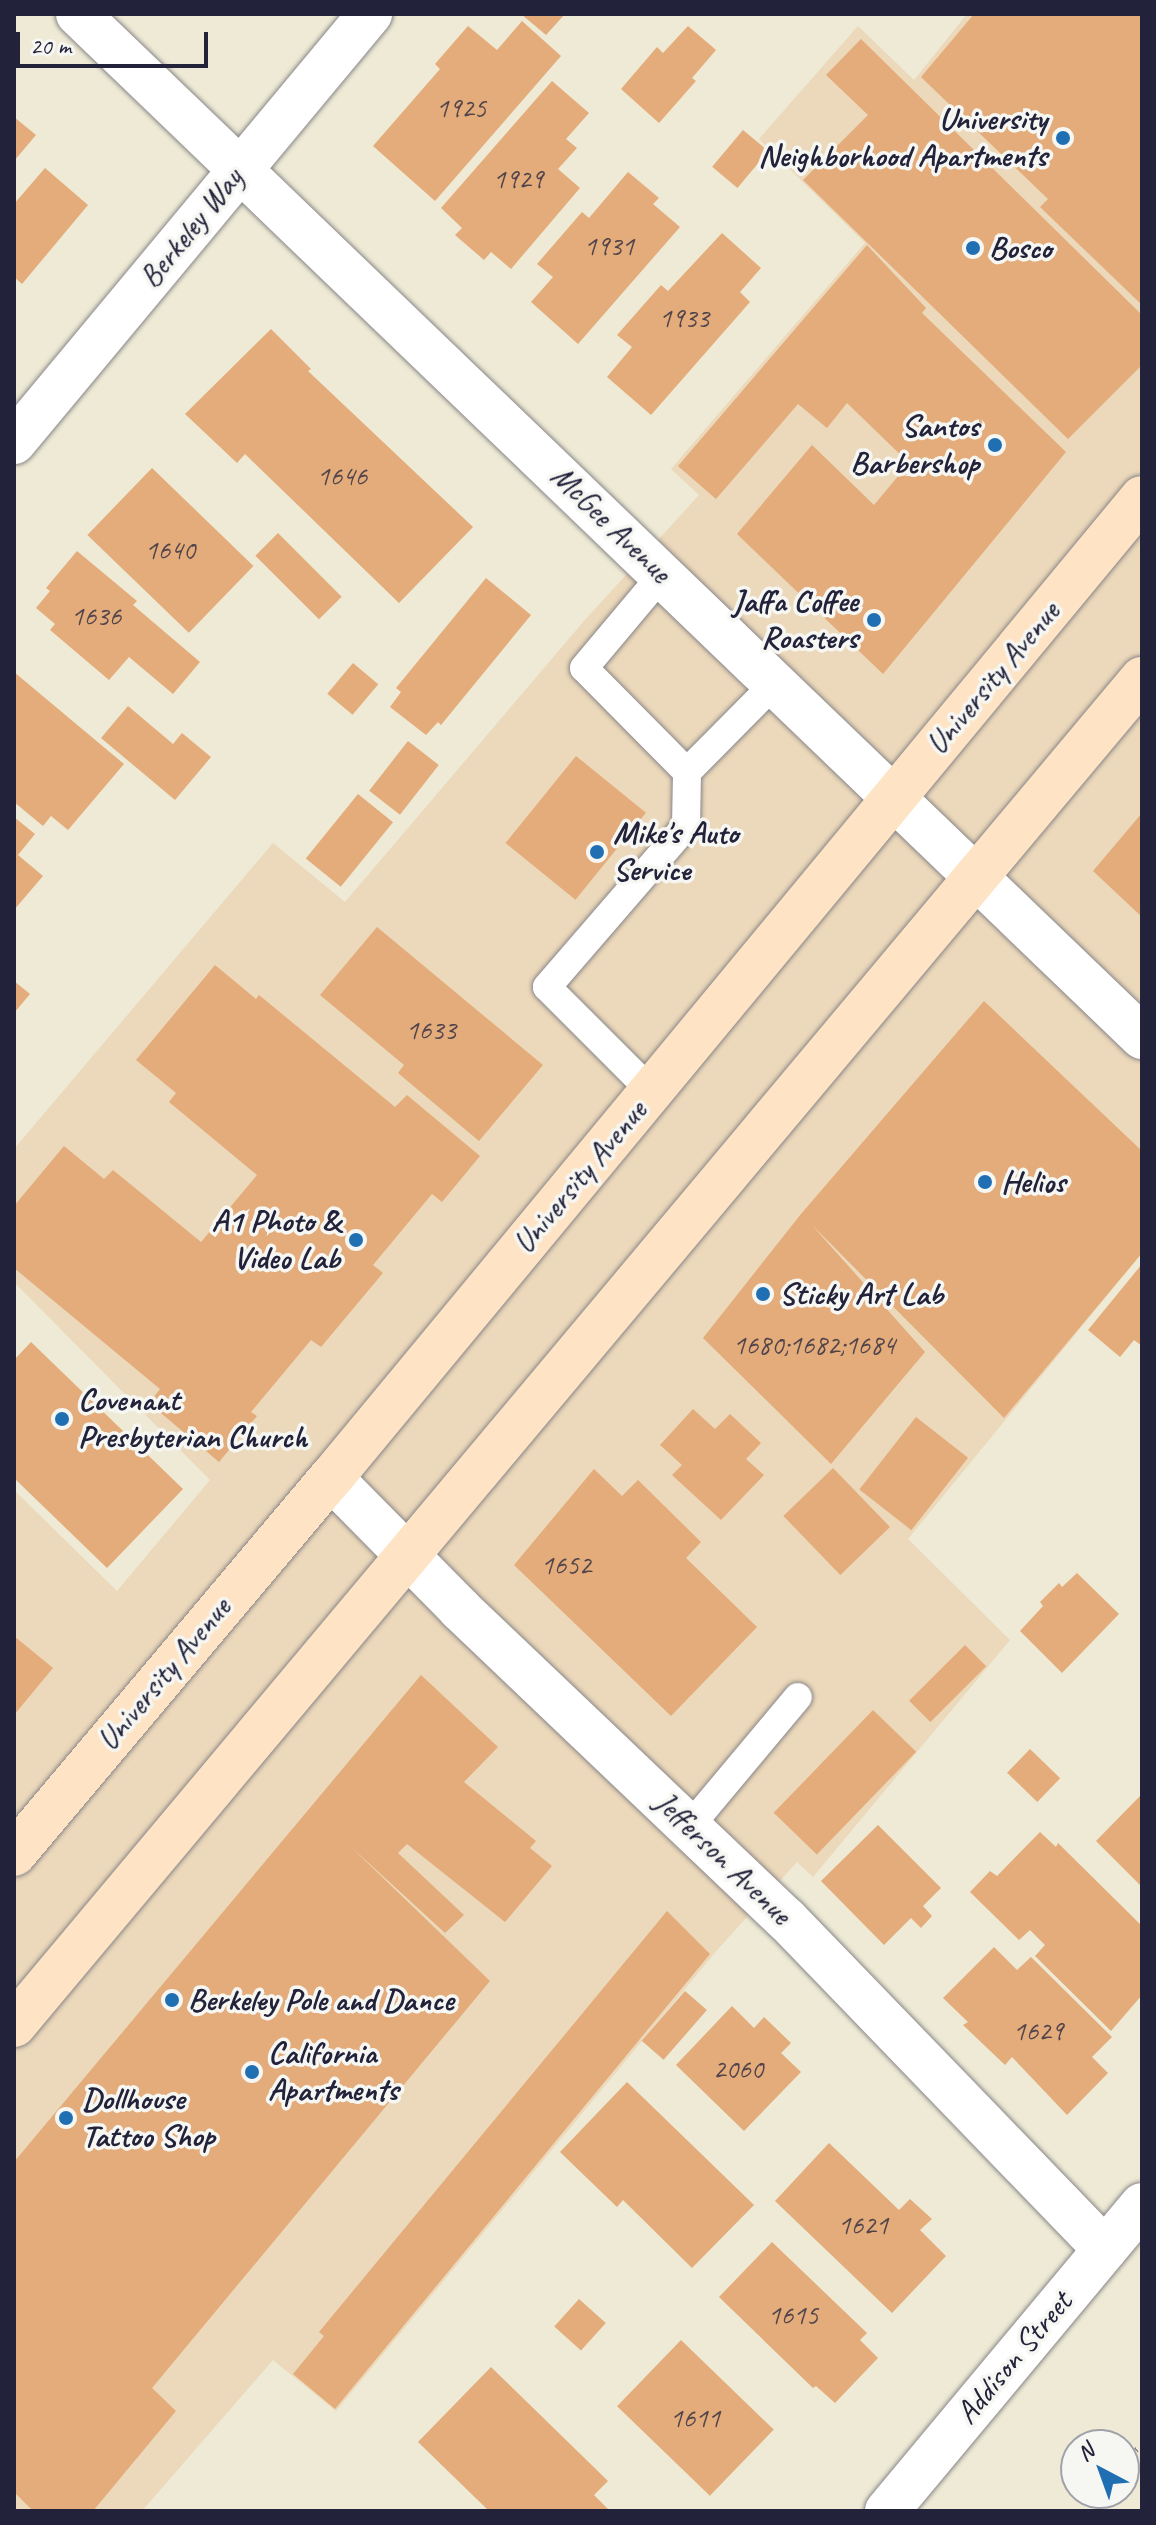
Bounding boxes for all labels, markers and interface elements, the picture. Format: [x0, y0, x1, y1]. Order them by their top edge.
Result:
scale bar [20, 16, 212, 66]
text: 20 m [30, 31, 71, 61]
house number: 1925 [436, 91, 486, 125]
place label: University Neighborhood Apartments [757, 101, 1047, 176]
marker: University Neighborhood Apartments [1054, 129, 1072, 147]
street label: Berkeley Way [131, 161, 251, 295]
house number: 1929 [493, 162, 543, 196]
house number: 1931 [584, 229, 634, 263]
place label: Bosco [989, 229, 1052, 267]
marker: Bosco [964, 239, 982, 257]
house number: 1933 [659, 301, 709, 335]
place label: Santos Barbershop [850, 408, 979, 483]
marker: Santos Barbershop [986, 436, 1004, 454]
street label: McGee Avenue [543, 457, 679, 591]
house number: 1646 [317, 459, 367, 493]
house number: 1640 [145, 533, 195, 567]
place label: Jaffa Coffee Roasters [733, 583, 858, 658]
street label: University Avenue [918, 594, 1068, 762]
house number: 1636 [71, 599, 121, 633]
marker: Jaffa Coffee Roasters [865, 611, 883, 629]
place label: Mike's Auto Service [613, 815, 738, 890]
marker: Mike's Auto Service [588, 843, 606, 861]
house number: 1633 [406, 1013, 456, 1047]
street label: University Avenue [505, 1093, 655, 1261]
place label: Helios [1001, 1163, 1065, 1201]
marker: Helios [976, 1173, 994, 1191]
place label: A1 Photo & Video Lab [212, 1203, 340, 1278]
marker: A1 Photo & Video Lab [347, 1231, 365, 1249]
place label: Sticky Art Lab [779, 1275, 943, 1313]
marker: Sticky Art Lab [754, 1285, 772, 1303]
house number: 1680;1682;1684 [733, 1328, 895, 1362]
place label: Covenant Presbyterian Church [78, 1382, 308, 1457]
marker: Covenant Presbyterian Church [53, 1410, 71, 1428]
house number: 1652 [541, 1548, 591, 1582]
street label: University Avenue [89, 1590, 239, 1758]
street label: Jefferson Avenue [646, 1783, 800, 1933]
place label: Berkeley Pole and Dance [188, 1981, 454, 2019]
marker: Berkeley Pole and Dance [163, 1991, 181, 2009]
house number: 1629 [1013, 2014, 1063, 2048]
place label: California Apartments [268, 2035, 398, 2110]
house number: 2060 [713, 2052, 763, 2086]
marker: California Apartments [243, 2063, 261, 2081]
place label: Dollhouse Tattoo Shop [82, 2081, 215, 2156]
marker: Dollhouse Tattoo Shop [57, 2109, 75, 2127]
house number: 1621 [838, 2208, 888, 2242]
street label: Addison Street [947, 2284, 1081, 2432]
house number: 1615 [768, 2298, 818, 2332]
house number: 1611 [670, 2401, 720, 2435]
north arrow [1060, 2429, 1140, 2509]
text: N [1071, 2437, 1100, 2467]

